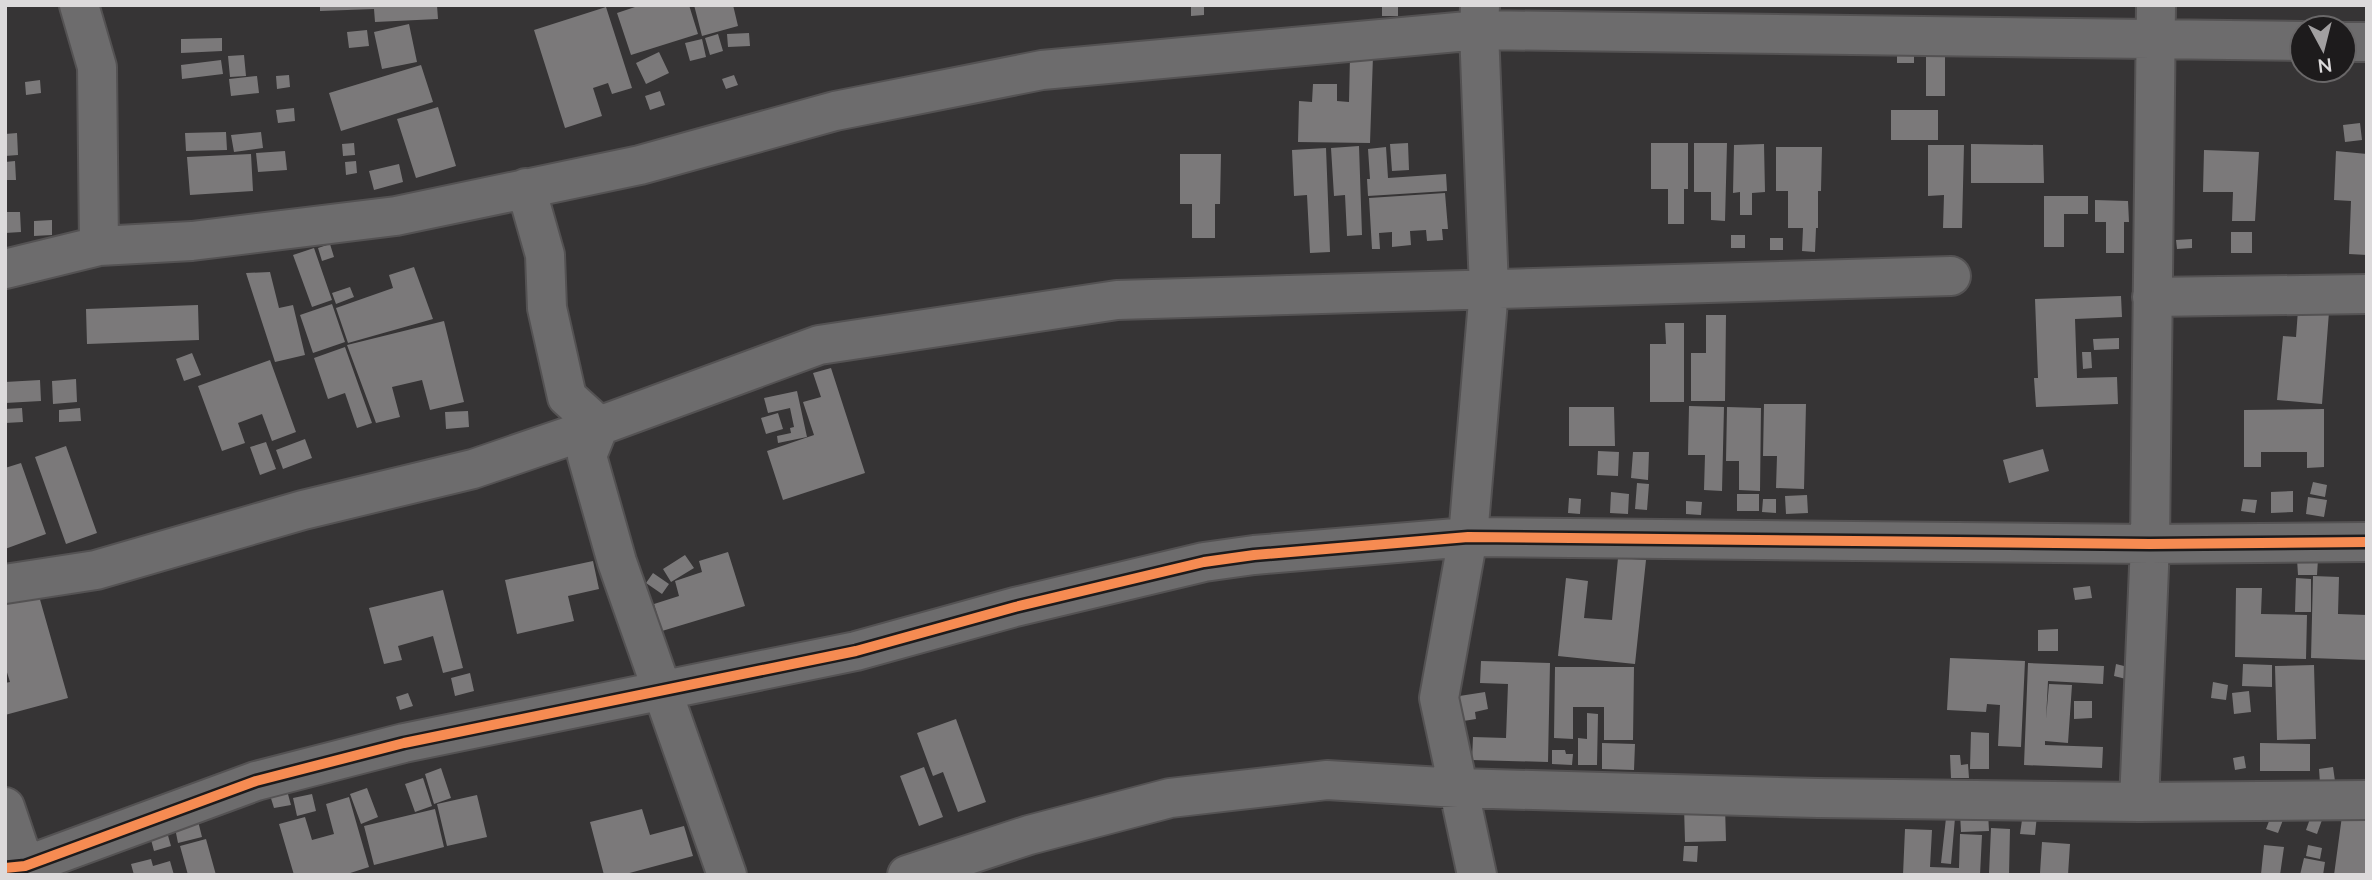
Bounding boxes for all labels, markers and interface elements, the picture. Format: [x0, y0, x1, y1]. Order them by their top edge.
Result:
north arrow [2288, 14, 2358, 84]
text: N [2316, 53, 2334, 79]

